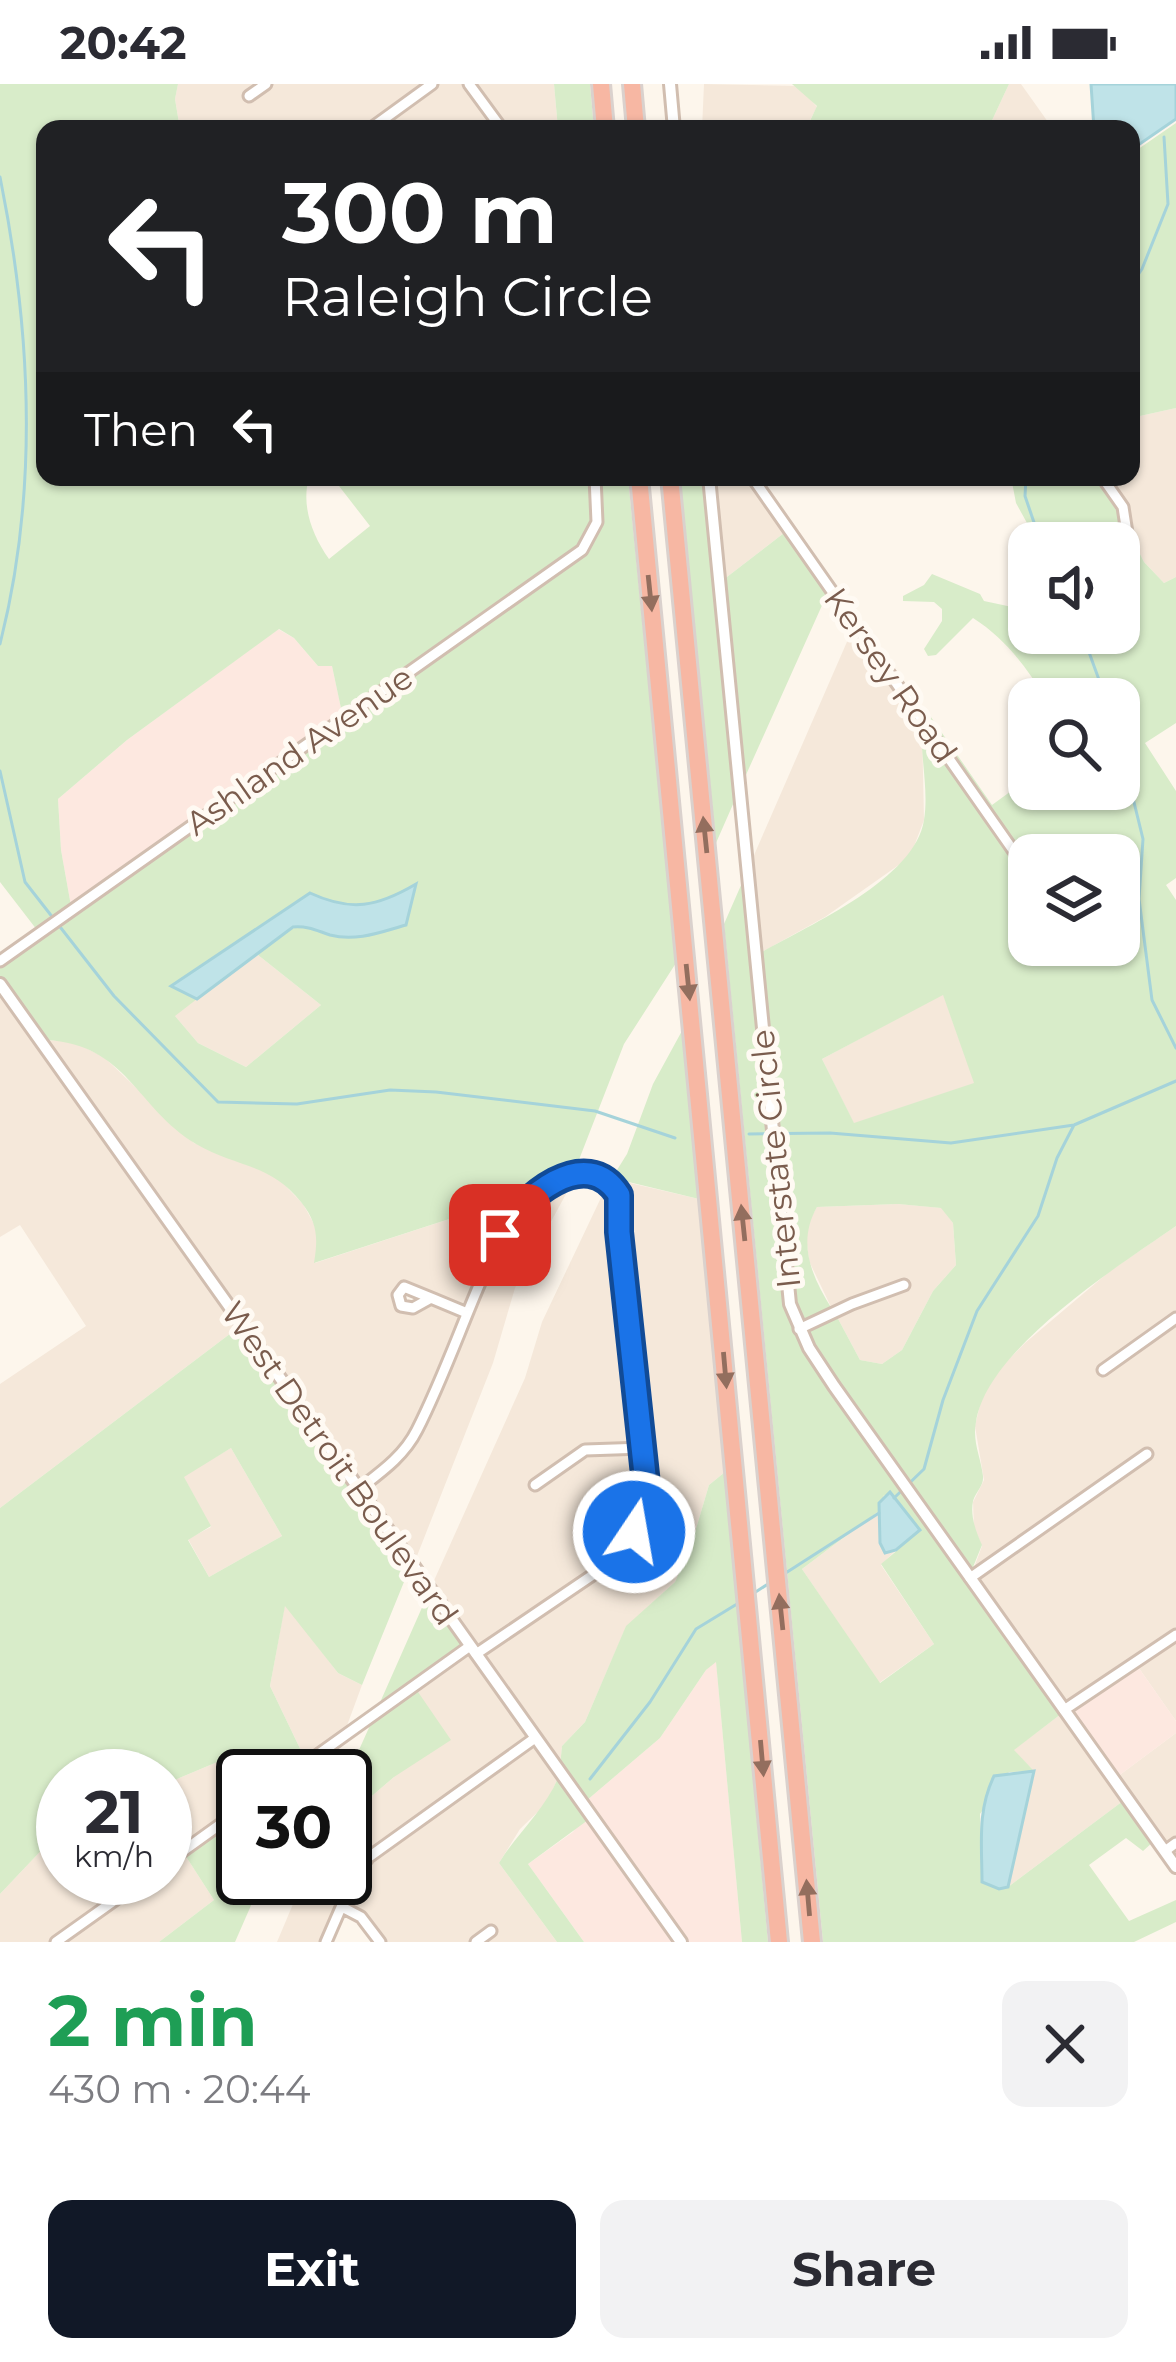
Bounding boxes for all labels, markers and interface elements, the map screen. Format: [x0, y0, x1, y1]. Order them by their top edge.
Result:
text: 20:42 [60, 15, 186, 70]
text: 300 m [282, 162, 558, 264]
icon: left [84, 168, 240, 324]
text: Raleigh Circle [282, 264, 653, 330]
icon: left [222, 396, 288, 462]
text: Then [84, 402, 198, 457]
map controls [1008, 522, 1140, 966]
button: sound [1008, 522, 1140, 654]
one-way arrow [641, 575, 660, 613]
street label: Kersey Road [816, 580, 966, 770]
street label: Ashland Avenue [178, 657, 420, 843]
button: search [1008, 678, 1140, 810]
one-way arrow [695, 816, 714, 853]
button: layers [1008, 834, 1140, 966]
one-way arrow [679, 964, 698, 1001]
street label: Interstate Circle [742, 1028, 808, 1290]
pin [449, 1184, 551, 1286]
icon: arrive [467, 1202, 533, 1268]
one-way arrow [733, 1204, 752, 1241]
street label: West Detroit Boulevard [213, 1294, 467, 1632]
one-way arrow [716, 1352, 735, 1389]
position arrow [571, 1469, 697, 1595]
one-way arrow [771, 1592, 790, 1630]
one-way arrow [753, 1740, 772, 1777]
speed limit sign: 30 [216, 1749, 372, 1905]
text: 21 [85, 1775, 143, 1848]
text: km/h [74, 1838, 154, 1875]
one-way arrow [798, 1879, 817, 1916]
text: 2 min [48, 1976, 258, 2064]
button: close [1002, 1981, 1128, 2107]
text: 430 m · 20:44 [48, 2065, 311, 2113]
button: Exit [48, 2200, 576, 2338]
button: Share [600, 2200, 1128, 2338]

